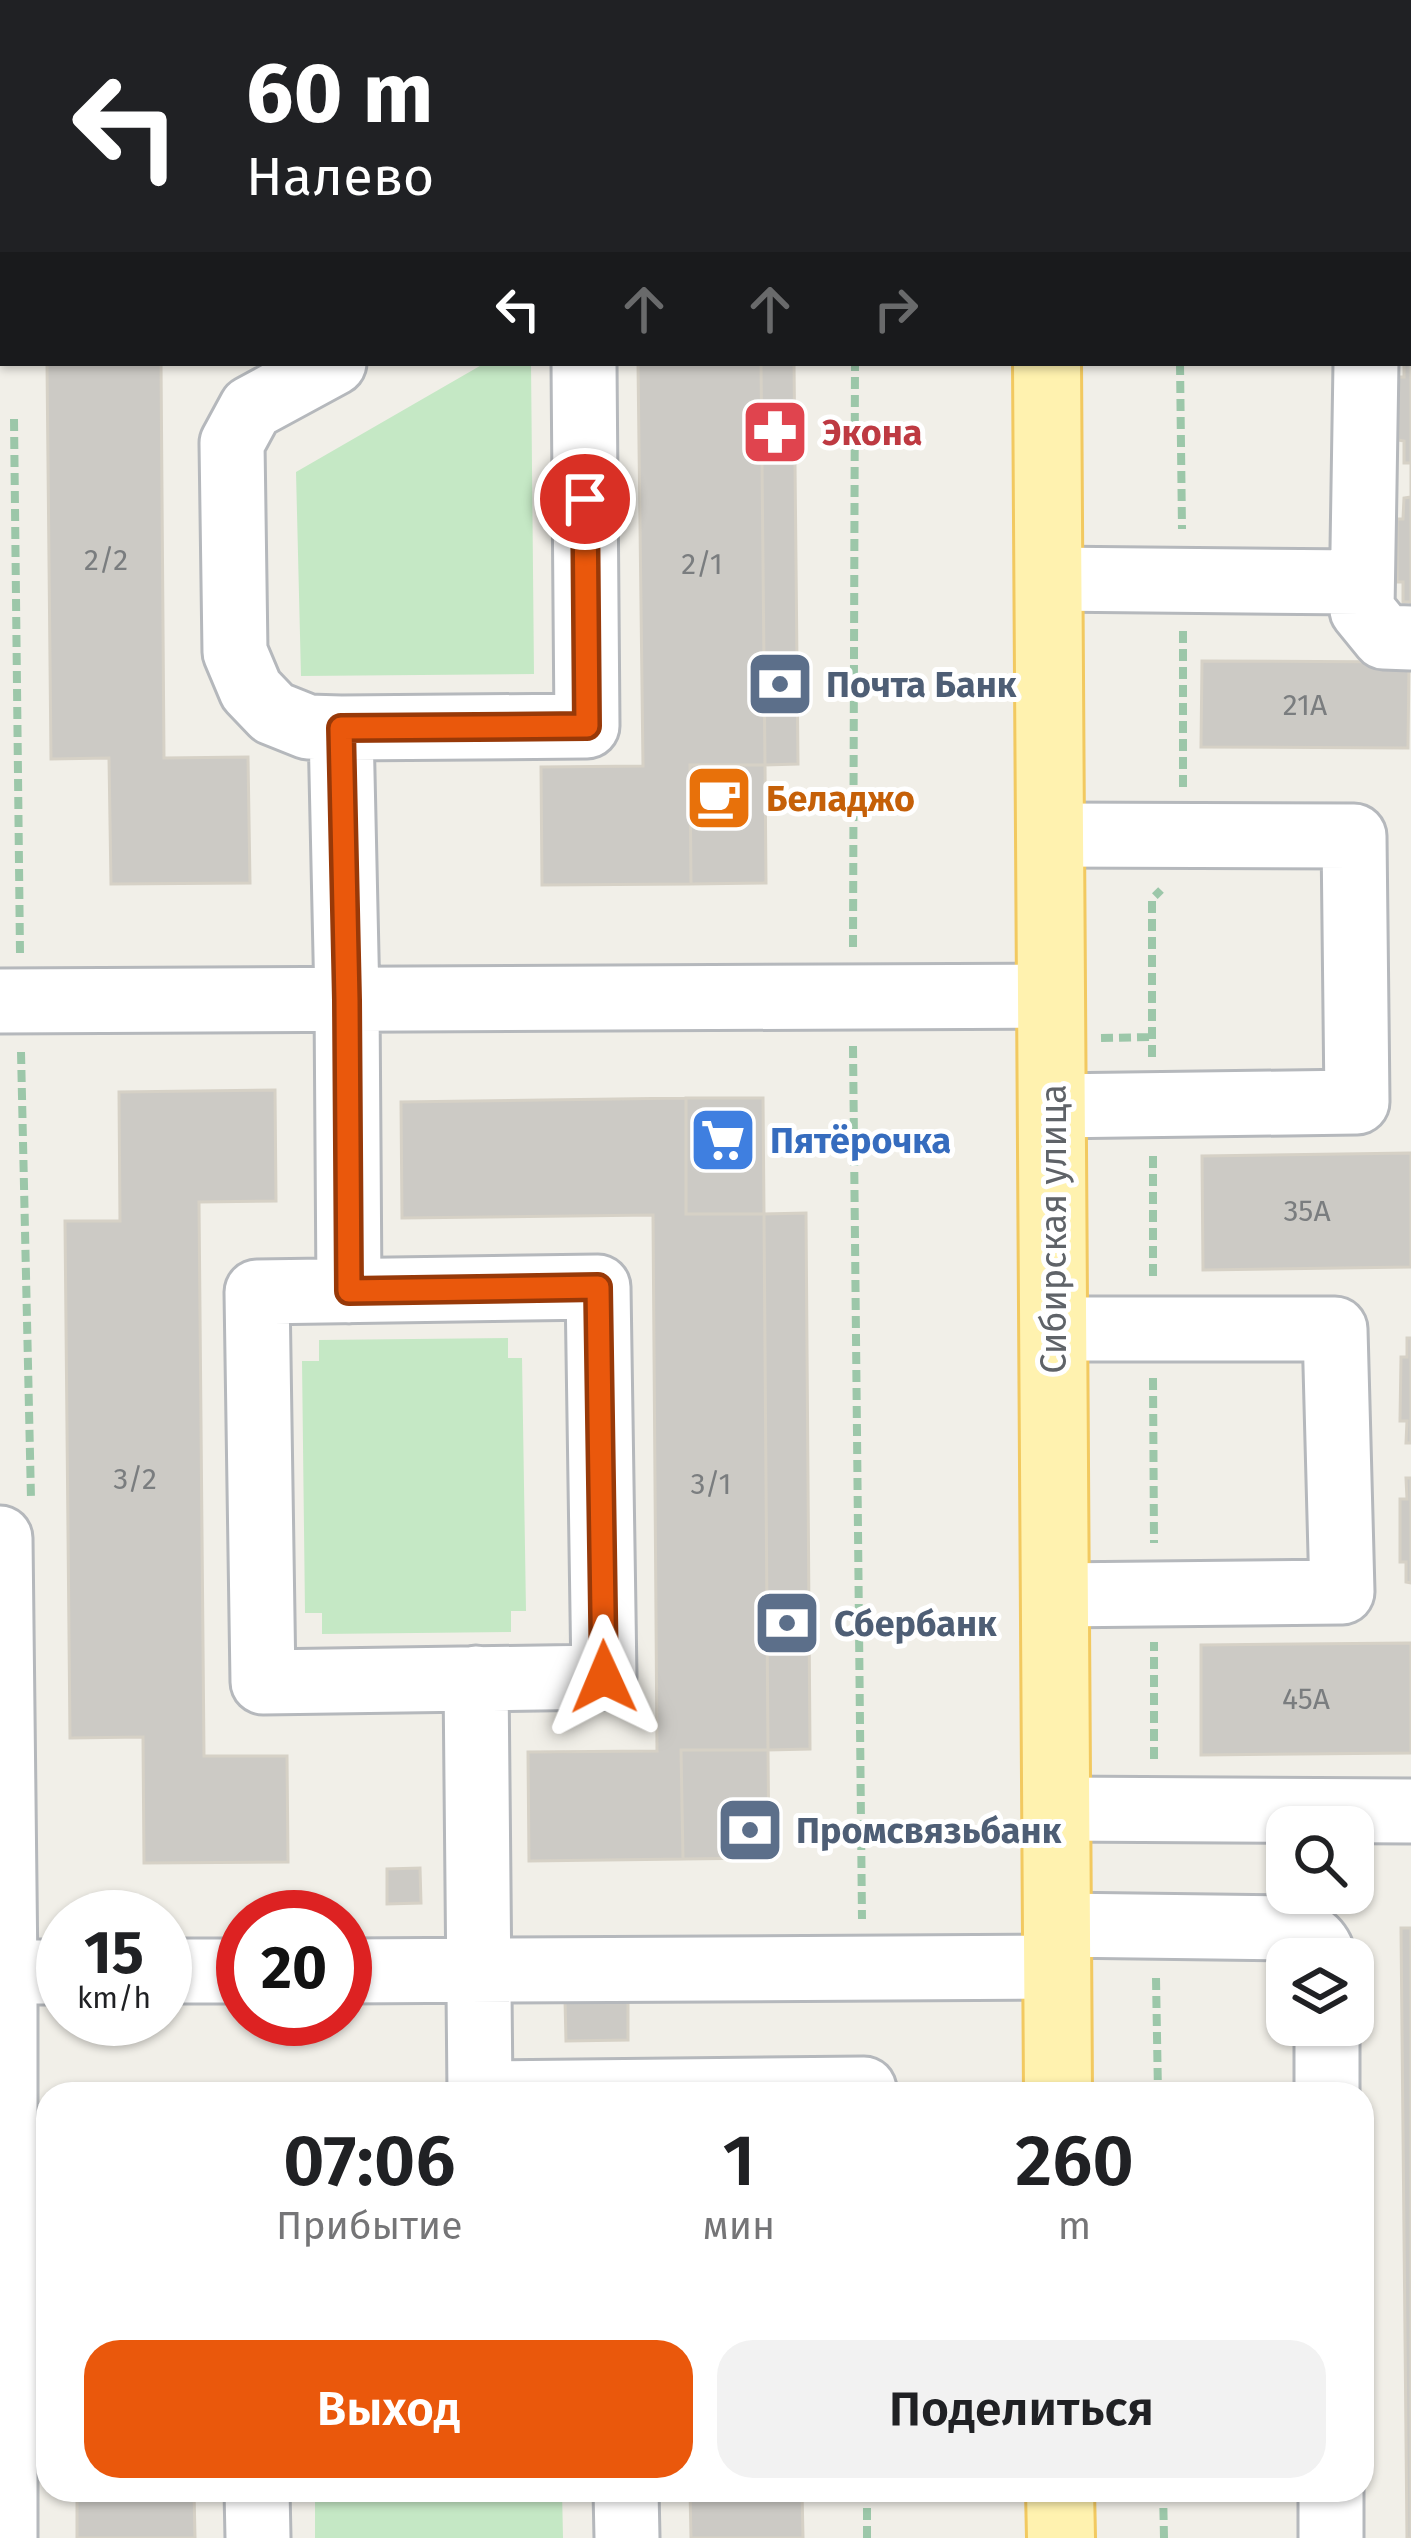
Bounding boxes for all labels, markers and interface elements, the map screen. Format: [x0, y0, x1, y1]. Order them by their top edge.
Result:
text: 60 m [246, 43, 433, 144]
icon: left [48, 48, 204, 204]
text: Налево [246, 145, 434, 209]
icon: left [485, 276, 551, 342]
icon: ahead [611, 276, 677, 342]
icon: ahead [737, 276, 803, 342]
icon: right [863, 276, 929, 342]
pharmacy icon: Экона [740, 397, 810, 467]
place label: Экона [822, 411, 923, 455]
pin [534, 448, 636, 550]
icon: arrive [552, 466, 618, 532]
house number: 2/2 [84, 542, 128, 578]
house number: 2/1 [681, 546, 723, 582]
bank icon: Почта Банк [745, 649, 815, 719]
place label: Почта Банк [826, 663, 1017, 707]
house number: 21А [1283, 687, 1328, 723]
cafe icon: Беладжо [684, 763, 754, 833]
place label: Беладжо [766, 777, 915, 821]
street label: Сибирская улица [1032, 1084, 1076, 1374]
supermarket icon: Пятёрочка [688, 1105, 758, 1175]
place label: Пятёрочка [770, 1119, 951, 1163]
house number: 35А [1283, 1193, 1331, 1229]
house number: 3/2 [113, 1461, 157, 1497]
house number: 3/1 [690, 1466, 732, 1502]
bank icon: Сбербанк [752, 1588, 822, 1658]
place label: Сбербанк [834, 1602, 997, 1646]
position arrow [541, 1614, 667, 1740]
house number: 45А [1282, 1681, 1331, 1717]
bank icon: Промсвязьбанк [715, 1795, 785, 1865]
map controls [1266, 1806, 1374, 2046]
button: search [1266, 1806, 1374, 1914]
place label: Промсвязьбанк [796, 1809, 1062, 1853]
speed limit sign: 20 [216, 1890, 372, 2046]
text: 15 [84, 1917, 144, 1989]
button: layers [1266, 1938, 1374, 2046]
text: km/h [77, 1980, 151, 2016]
text: 07:06 [283, 2118, 456, 2204]
text: 1 [722, 2118, 755, 2204]
text: 260 [1015, 2118, 1134, 2204]
text: Прибытие [276, 2203, 462, 2249]
text: мин [703, 2203, 775, 2249]
text: m [1058, 2203, 1091, 2249]
button: Выход [84, 2340, 693, 2478]
button: Поделиться [717, 2340, 1326, 2478]

